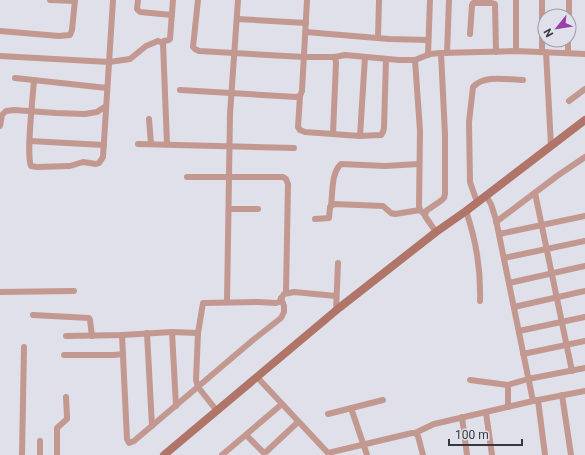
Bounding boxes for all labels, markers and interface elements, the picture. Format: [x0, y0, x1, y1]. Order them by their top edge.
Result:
north arrow [537, 8, 577, 48]
text: N [541, 26, 556, 39]
scale bar [449, 421, 522, 447]
text: 100 m [455, 428, 489, 442]

